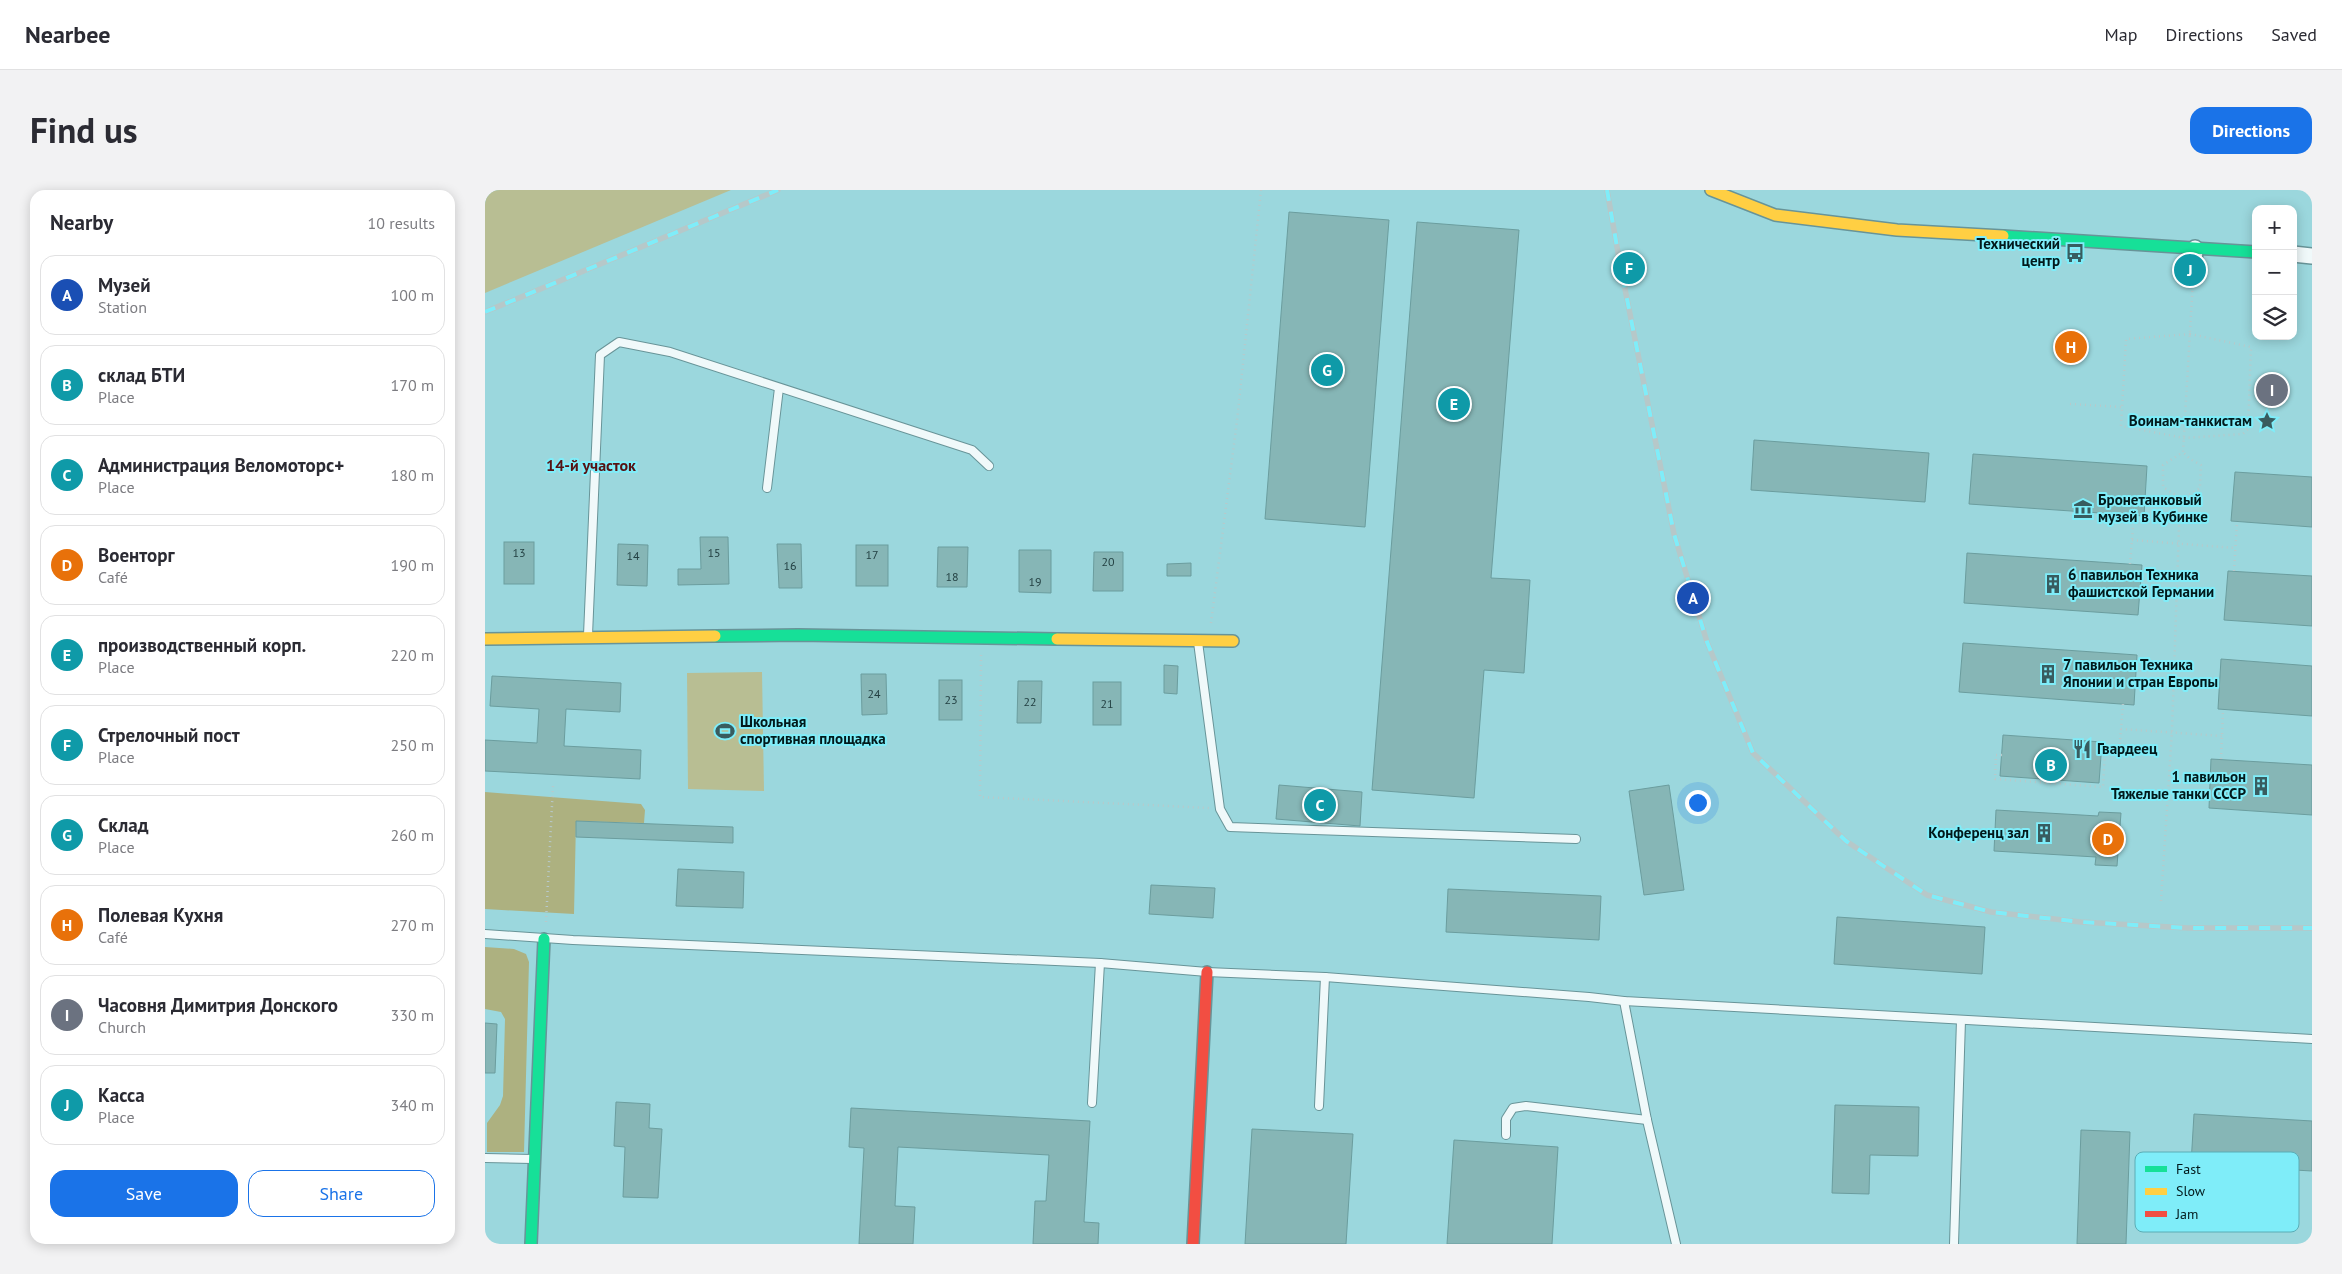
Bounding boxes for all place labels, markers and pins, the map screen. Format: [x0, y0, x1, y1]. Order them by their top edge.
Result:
place label: Технический центр [1977, 234, 2060, 270]
bus stop icon: Технический центр [2064, 242, 2086, 264]
pin: F [1613, 249, 1645, 287]
pin: J [2174, 251, 2206, 289]
pin: H [2055, 328, 2087, 366]
pin: G [1311, 351, 1343, 389]
pin: I [2256, 371, 2288, 409]
pin: E [1438, 385, 1470, 423]
place icon: Воинам-танкистам [2256, 410, 2278, 432]
place label: Воинам-танкистам [2129, 411, 2252, 430]
place label: Бронетанковый музей в Кубинке [2098, 490, 2208, 526]
museum icon: Бронетанковый музей в Кубинке [2072, 498, 2094, 520]
place label: 6 павильон Техника фашистской Германии [2068, 565, 2214, 601]
building icon: 6 павильон Техника фашистской Германии [2042, 573, 2064, 595]
pin: A [1677, 579, 1709, 617]
place label: 7 павильон Техника Японии и стран Европы [2063, 655, 2218, 691]
building icon: 7 павильон Техника Японии и стран Европы [2037, 663, 2059, 685]
place label: Школьная спортивная площадка [740, 712, 886, 748]
sports icon: Школьная спортивная площадка [714, 720, 736, 742]
restaurant icon: Гвардеец [2071, 738, 2093, 760]
place label: Гвардеец [2097, 739, 2158, 758]
pin: B [2035, 746, 2067, 784]
place label: 1 павильон Тяжелые танки СССР [2111, 767, 2246, 803]
building icon: 1 павильон Тяжелые танки СССР [2250, 775, 2272, 797]
pin: C [1304, 786, 1336, 824]
pin: D [2092, 820, 2124, 858]
building icon: Конференц зал [2033, 822, 2055, 844]
place label: Конференц зал [1928, 823, 2029, 842]

